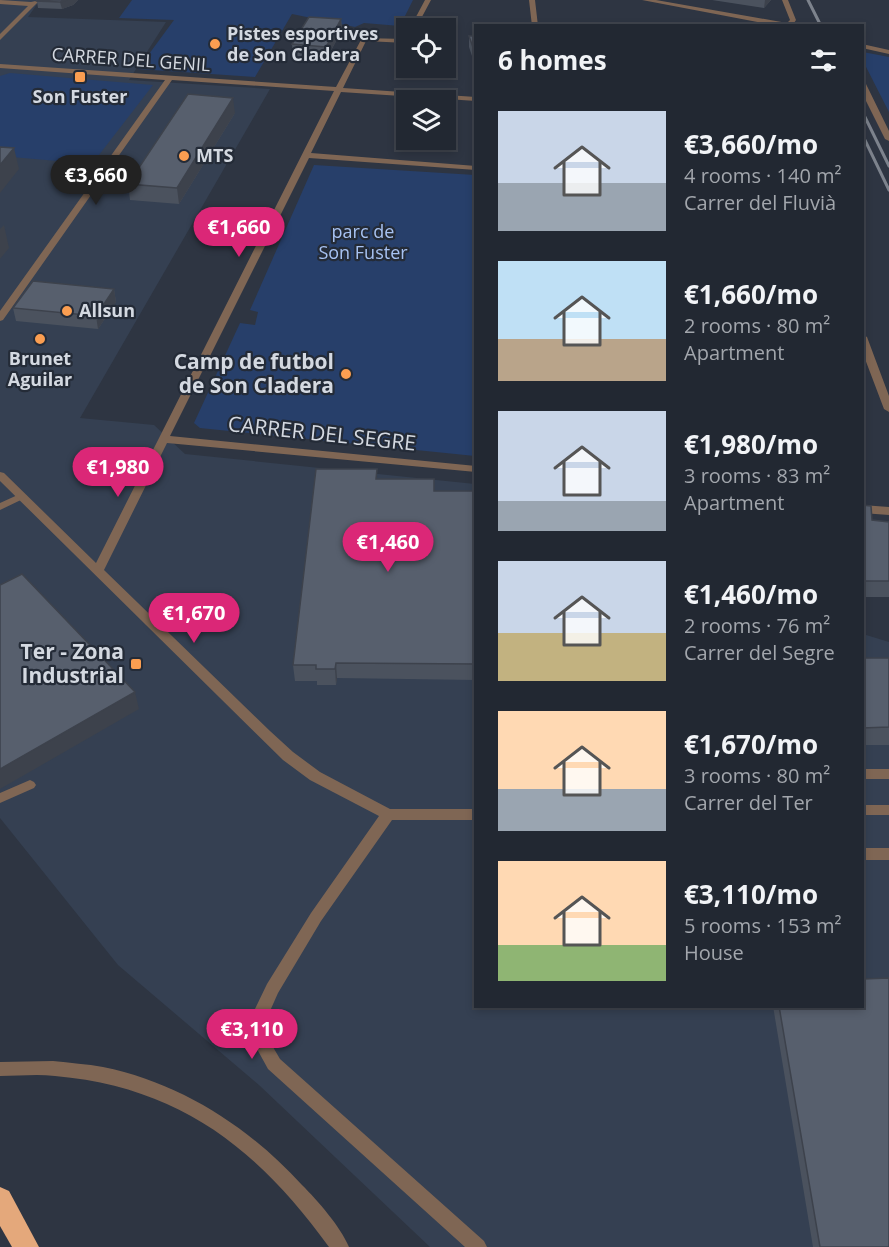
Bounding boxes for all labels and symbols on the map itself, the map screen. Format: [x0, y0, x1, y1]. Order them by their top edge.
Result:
place label: Pistes esportives de Son Cladera [227, 21, 378, 66]
marker: Pistes esportives de Son Cladera [208, 37, 222, 51]
street label: CARRER DEL GENIL [51, 41, 211, 77]
marker: Son Fuster [73, 70, 87, 84]
place label: Son Fuster [33, 84, 127, 108]
place label: MTS [196, 143, 233, 167]
marker: MTS [177, 149, 191, 163]
pin: €3,660 [47, 155, 145, 206]
pin: €1,660 [190, 207, 288, 258]
park label: parc de Son Fuster [318, 219, 408, 264]
place label: Allsun [79, 298, 135, 322]
marker: Allsun [60, 304, 74, 318]
marker: Brunet Aguilar [33, 332, 47, 346]
place label: Brunet Aguilar [8, 346, 72, 391]
place label: Camp de futbol de Son Cladera [174, 347, 334, 399]
marker: Camp de futbol de Son Cladera [339, 367, 353, 381]
street label: CARRER DEL SEGRE [227, 409, 418, 457]
pin: €1,980 [69, 447, 167, 498]
pin: €1,460 [339, 522, 437, 573]
pin: €1,670 [145, 593, 243, 644]
place label: Ter - Zona Industrial [21, 637, 124, 689]
marker: Ter - Zona Industrial [129, 657, 143, 671]
pin: €3,110 [203, 1009, 301, 1060]

